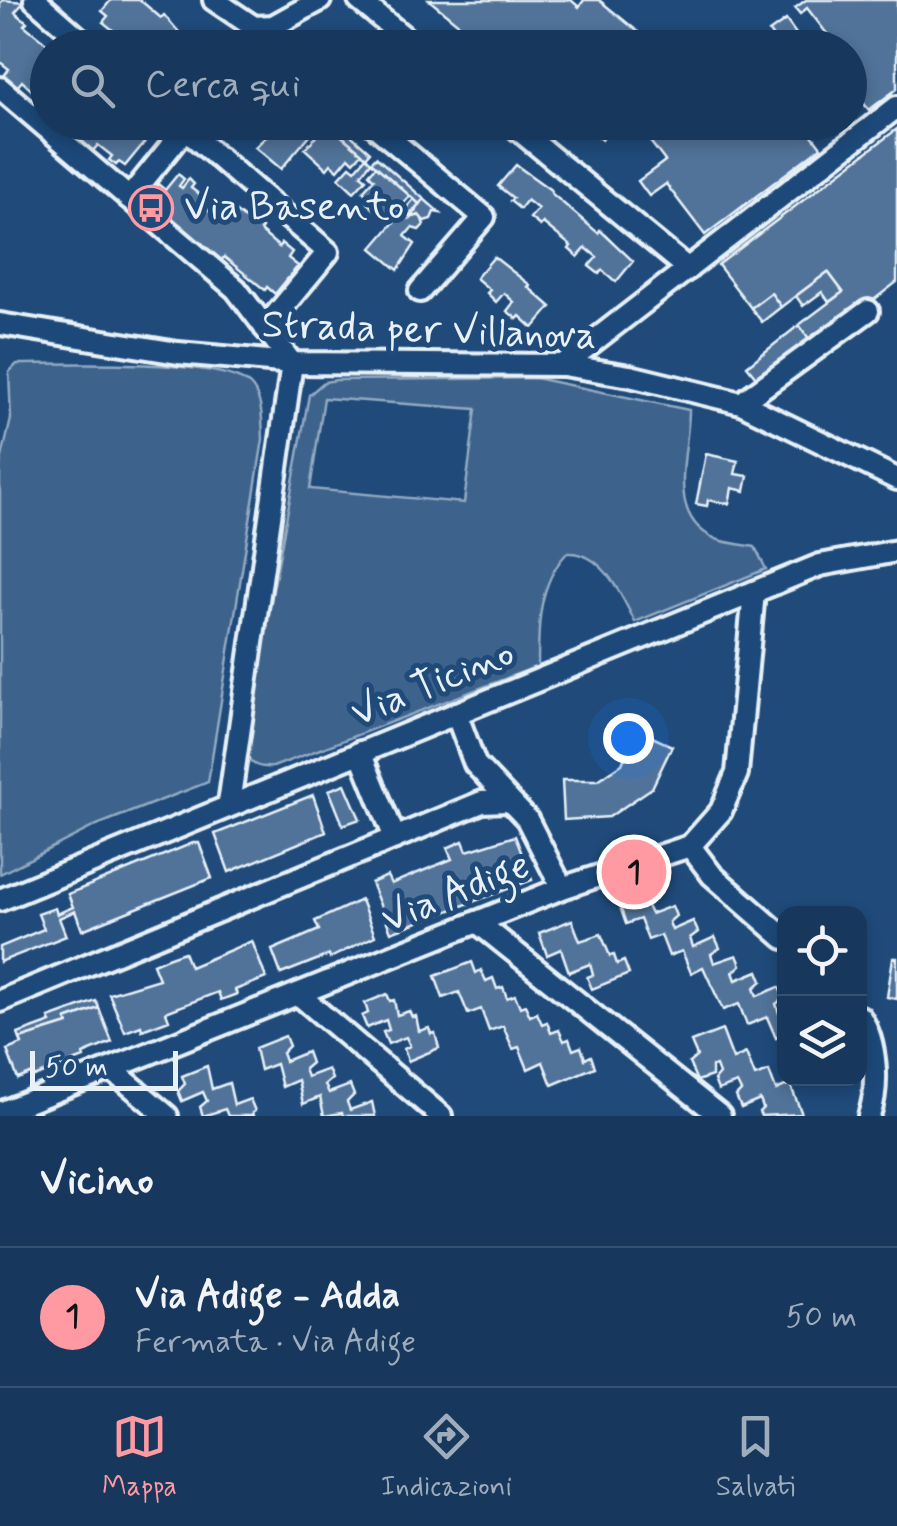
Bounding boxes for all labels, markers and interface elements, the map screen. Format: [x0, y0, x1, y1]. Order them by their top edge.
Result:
search box [30, 30, 867, 140]
icon: search [65, 58, 120, 113]
text: Cerca qui [145, 61, 300, 110]
place label: Via Basento [184, 182, 404, 234]
bus stop icon: Via Basento [128, 185, 174, 231]
street label: Strada per Villanova [261, 299, 597, 363]
street label: Via Ticino [344, 628, 522, 740]
your location [603, 713, 654, 764]
pin: 1 [602, 834, 666, 910]
street label: Via Adige [374, 840, 539, 950]
map controls [777, 906, 867, 1086]
button: locate [777, 906, 867, 996]
button: layers [777, 996, 867, 1086]
scale bar [30, 1046, 178, 1090]
text: 50 m [45, 1050, 108, 1087]
text: Vicino [40, 1154, 154, 1209]
text: Via Adige - Adda [135, 1272, 400, 1321]
text: 1 [65, 1296, 80, 1338]
text: 50 m [785, 1296, 857, 1338]
text: Fermata · Via Adige [135, 1321, 416, 1363]
tab: Mappa [102, 1409, 177, 1506]
tab: Indicazioni [381, 1409, 512, 1506]
tab: Salvati [716, 1409, 795, 1506]

